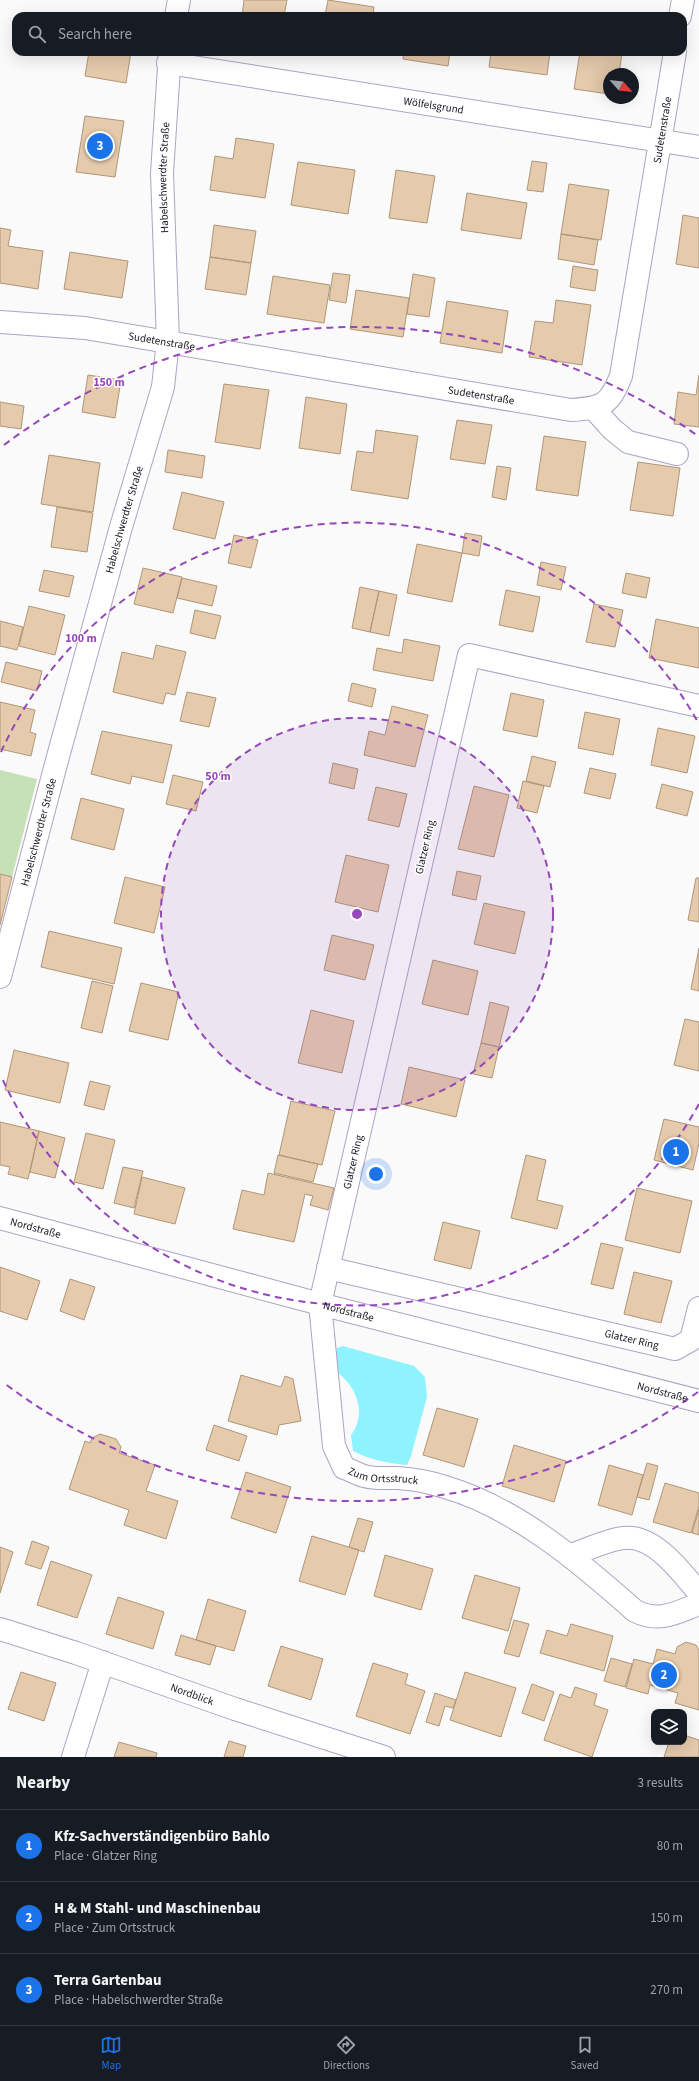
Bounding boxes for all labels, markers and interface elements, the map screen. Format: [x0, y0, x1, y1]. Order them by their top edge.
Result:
search box [12, 12, 687, 56]
icon: search [26, 23, 48, 45]
text: Search here [58, 24, 132, 45]
north arrow [603, 68, 639, 104]
street label: Wölfelsgrund [402, 93, 465, 117]
street label: Sudetenstraße [649, 95, 675, 164]
street label: Habelschwerdter Straße [154, 121, 173, 233]
pin: 3 [87, 131, 113, 161]
street label: Sudetenstraße [127, 328, 197, 354]
text: 150 m [93, 374, 125, 391]
street label: Sudetenstraße [447, 382, 516, 408]
street label: Habelschwerdter Straße [101, 463, 147, 575]
text: 100 m [65, 630, 97, 647]
text: 50 m [205, 768, 231, 785]
street label: Habelschwerdter Straße [17, 776, 60, 888]
street label: Glatzer Ring [411, 818, 439, 876]
centre of rings [350, 907, 364, 921]
street label: Glatzer Ring [339, 1133, 367, 1191]
pin: 1 [663, 1137, 689, 1167]
your location [366, 1164, 386, 1184]
street label: Nordstraße [9, 1214, 63, 1242]
street label: Nordstraße [322, 1298, 376, 1325]
street label: Glatzer Ring [603, 1325, 661, 1353]
street label: Nordstraße [636, 1378, 690, 1406]
street label: Zum Ortsstruck [346, 1463, 420, 1488]
pin: 2 [651, 1660, 677, 1690]
street label: Nordblick [169, 1679, 217, 1709]
map controls [651, 1709, 687, 1745]
button: layers [651, 1709, 687, 1745]
text: Nearby [16, 1771, 70, 1795]
text: 3 results [638, 1774, 683, 1792]
text: Kfz-Sachverständigenbüro Bahlo [54, 1826, 270, 1847]
text: 1 [26, 1837, 32, 1855]
text: 80 m [657, 1837, 683, 1855]
text: Place · Glatzer Ring [54, 1847, 157, 1865]
text: H & M Stahl- und Maschinenbau [54, 1898, 261, 1919]
text: 2 [26, 1909, 32, 1927]
text: 150 m [650, 1909, 683, 1927]
text: Place · Zum Ortsstruck [54, 1919, 175, 1937]
text: Terra Gartenbau [54, 1970, 162, 1991]
text: 3 [26, 1981, 32, 1999]
text: 270 m [650, 1981, 683, 1999]
text: Place · Habelschwerdter Straße [54, 1991, 223, 2009]
tab: Map [100, 2034, 122, 2073]
tab: Directions [323, 2034, 370, 2073]
tab: Saved [571, 2034, 599, 2073]

